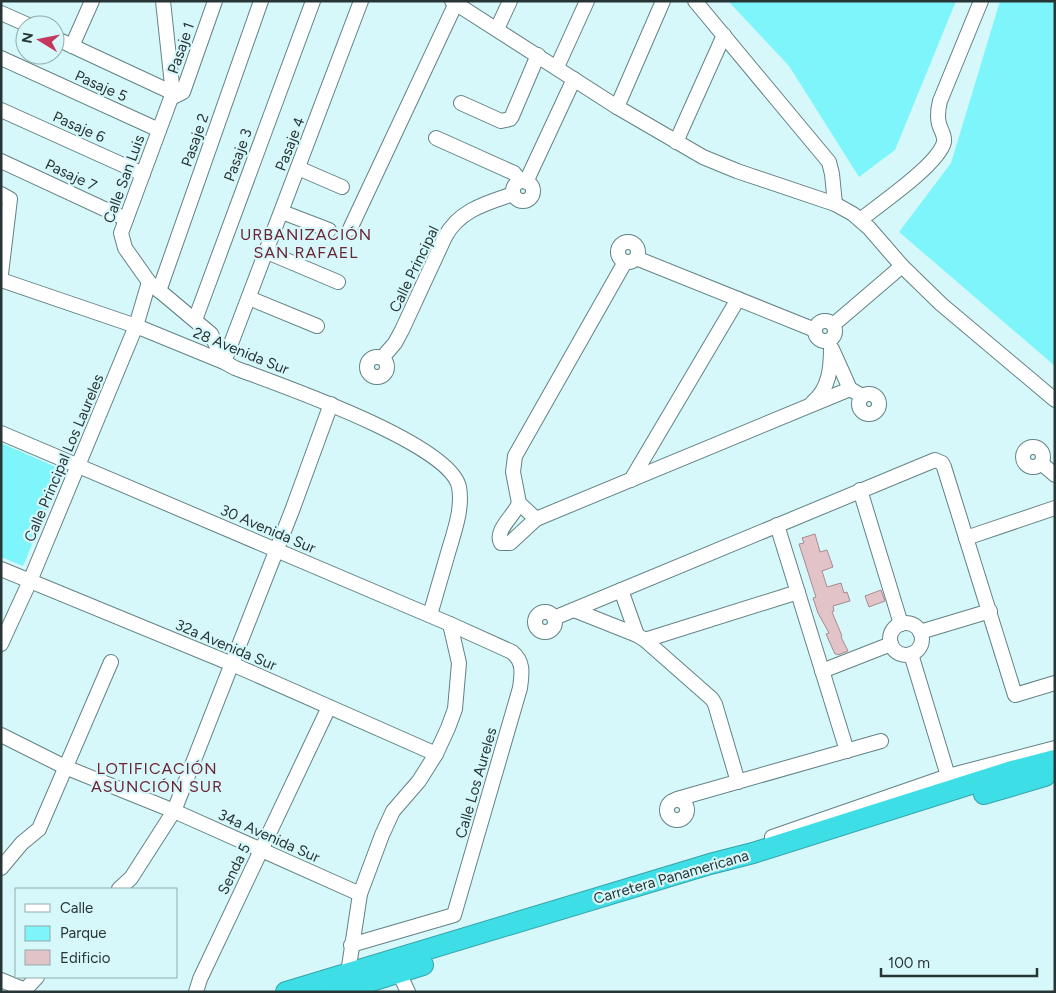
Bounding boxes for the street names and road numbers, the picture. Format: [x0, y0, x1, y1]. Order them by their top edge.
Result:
street label: Pasaje 1 [164, 20, 198, 76]
street label: Pasaje 5 [72, 67, 130, 105]
street label: Pasaje 6 [50, 108, 108, 147]
street label: Pasaje 2 [178, 111, 212, 169]
street label: Pasaje 4 [272, 115, 308, 173]
street label: Pasaje 3 [220, 126, 256, 184]
street label: Calle San Luis [100, 132, 148, 226]
street label: Pasaje 7 [42, 155, 100, 195]
street label: Calle Principal [385, 223, 443, 315]
street label: 28 Avenida Sur [190, 324, 292, 378]
street label: Calle Principal Los Laureles [20, 371, 108, 545]
street label: 30 Avenida Sur [218, 501, 318, 557]
street label: 32a Avenida Sur [173, 616, 279, 674]
street label: Calle Los Aureles [452, 726, 500, 840]
street label: 34a Avenida Sur [215, 806, 323, 866]
street label: Senda 5 [214, 841, 254, 897]
street label: Carretera Panamericana [591, 846, 751, 908]

